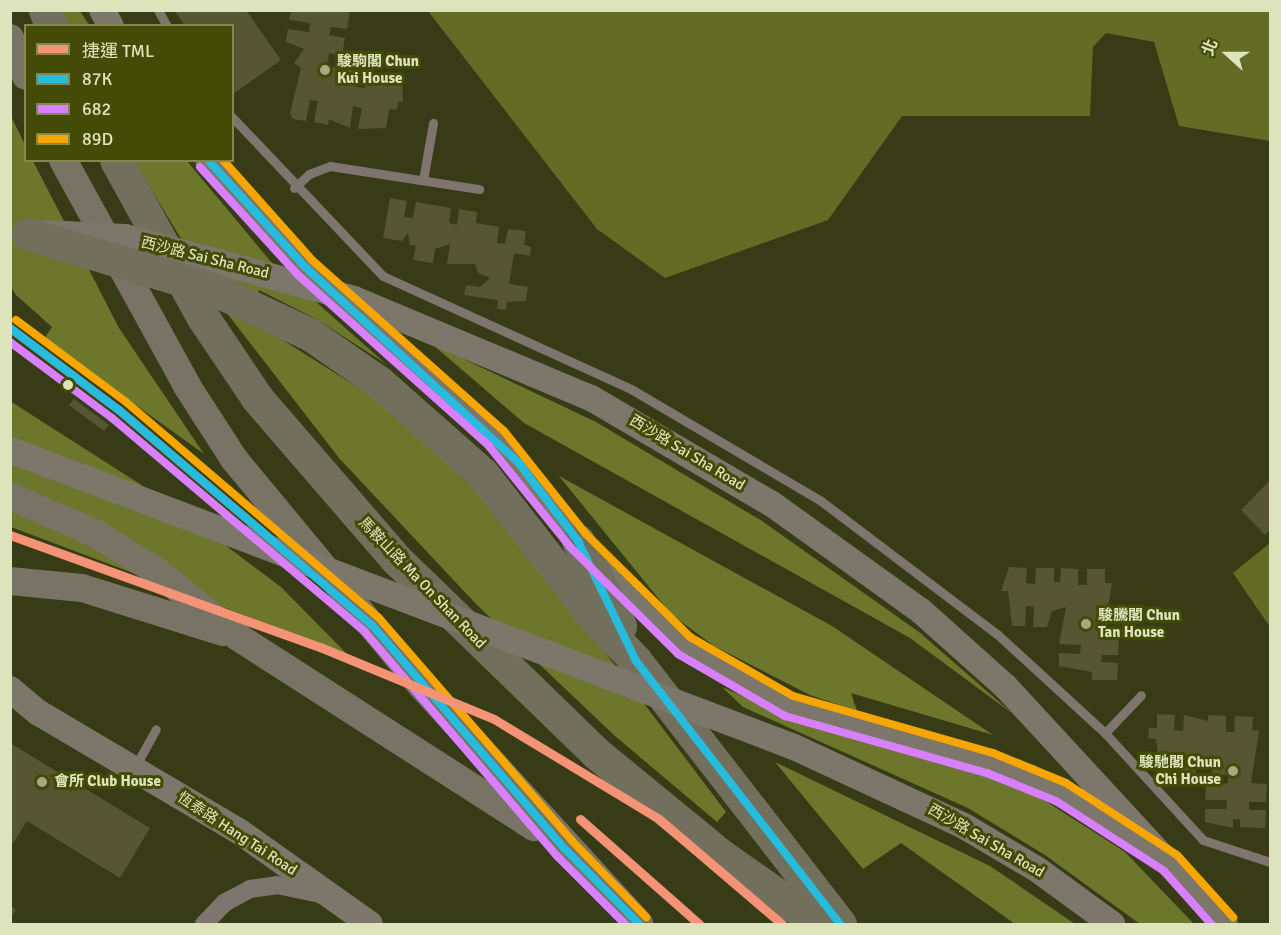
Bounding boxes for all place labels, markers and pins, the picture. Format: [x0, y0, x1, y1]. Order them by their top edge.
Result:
place label: 駿駒閣 Chun Kui House [337, 52, 419, 87]
marker: 駿駒閣 Chun Kui House [318, 63, 332, 77]
unlabelled marker [62, 379, 74, 391]
place label: 駿騰閣 Chun Tan House [1098, 606, 1180, 641]
marker: 駿騰閣 Chun Tan House [1079, 617, 1093, 631]
place label: 駿馳閣 Chun Chi House [1139, 753, 1221, 788]
marker: 駿馳閣 Chun Chi House [1226, 764, 1240, 778]
place label: 會所 Club House [54, 773, 161, 791]
marker: 會所 Club House [35, 775, 49, 789]

